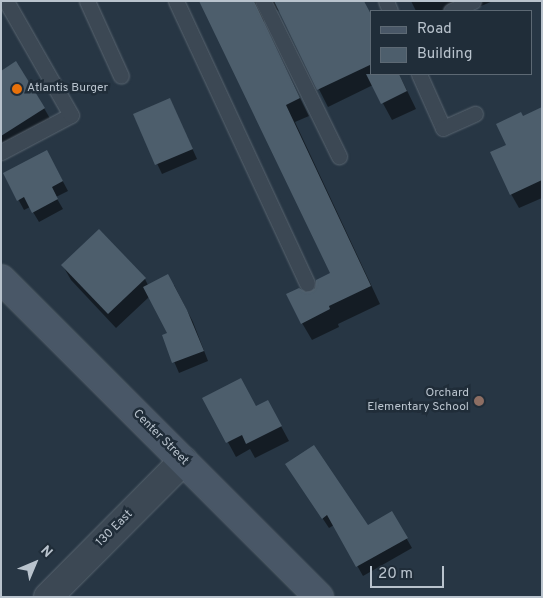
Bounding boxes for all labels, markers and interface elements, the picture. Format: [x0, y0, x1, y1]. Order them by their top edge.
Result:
legend [370, 10, 533, 75]
text: Road [417, 20, 452, 39]
text: Building [417, 45, 472, 64]
place label: Atlantis Burger [27, 82, 108, 96]
marker: Atlantis Burger [11, 83, 23, 95]
place label: Orchard Elementary School [367, 387, 469, 415]
marker: Orchard Elementary School [473, 395, 485, 407]
street label: Center Street [129, 407, 191, 469]
street label: 130 East [94, 508, 136, 550]
north arrow [10, 538, 60, 588]
text: N [36, 542, 56, 562]
scale bar [373, 556, 447, 588]
text: 20 m [378, 565, 413, 584]

